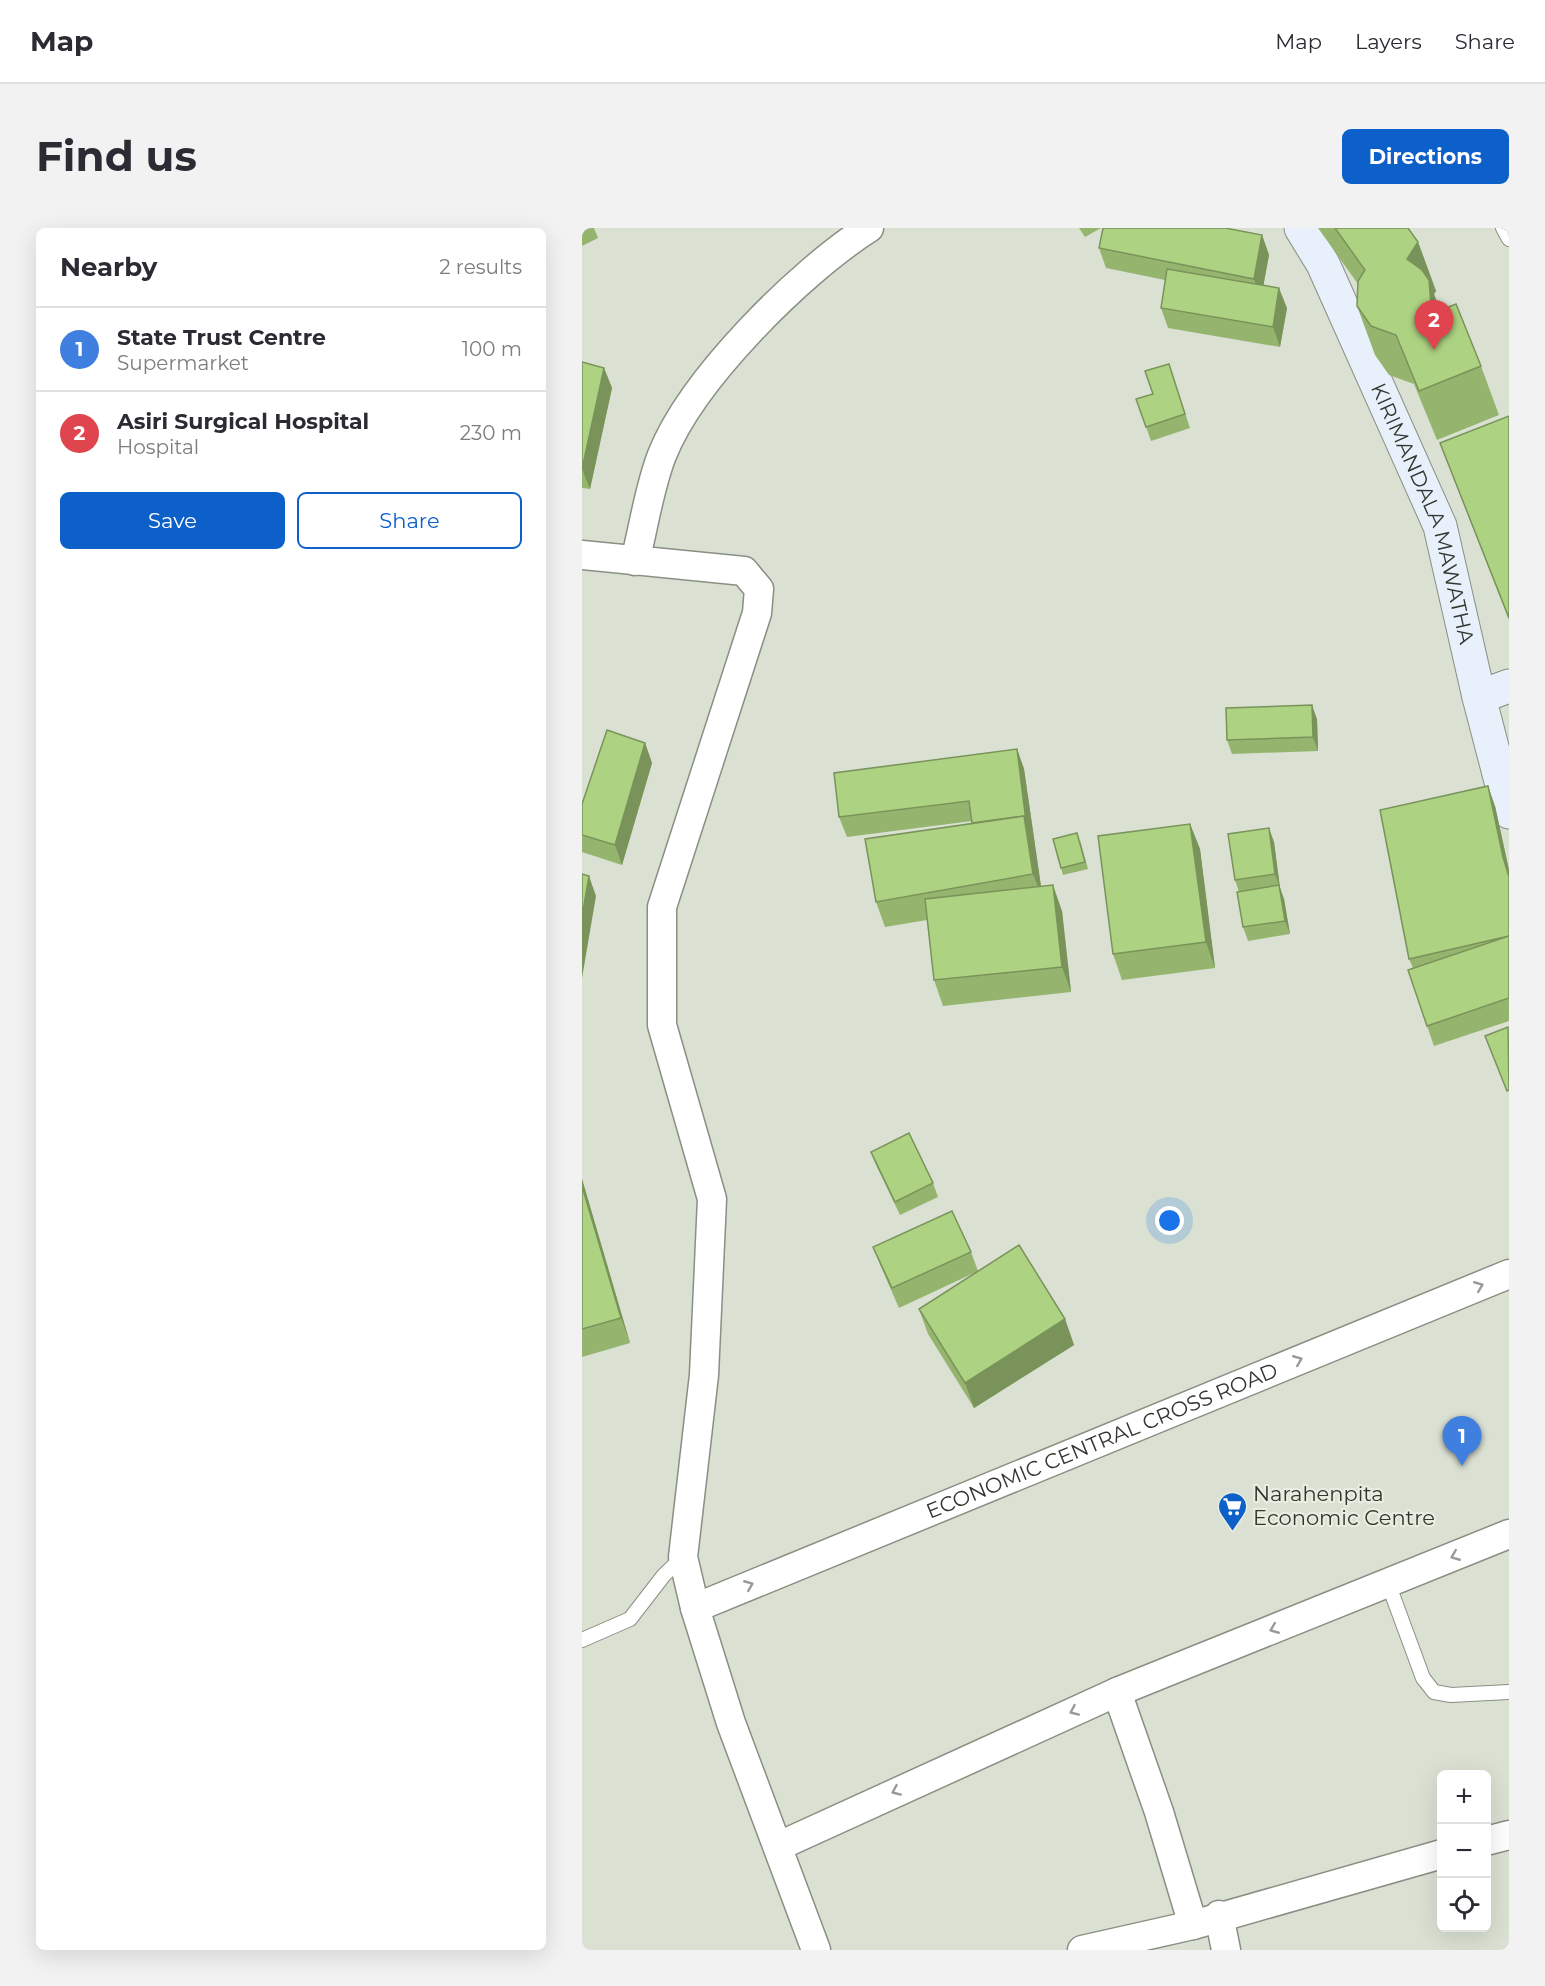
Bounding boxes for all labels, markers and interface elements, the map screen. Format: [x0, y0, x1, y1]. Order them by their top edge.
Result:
text: Map [30, 24, 93, 58]
text: Map [1275, 29, 1322, 54]
text: Layers [1355, 29, 1422, 54]
text: Share [1455, 29, 1515, 54]
button: Directions [1342, 129, 1509, 184]
text: Find us [36, 130, 197, 182]
text: Nearby [60, 251, 157, 283]
text: 2 results [439, 255, 522, 279]
pin: 2 [1414, 300, 1454, 350]
text: State Trust Centre [117, 324, 326, 351]
text: 1 [76, 337, 83, 361]
text: 100 m [462, 337, 522, 361]
text: Supermarket [117, 351, 249, 375]
street label: KIRIMANDALA MAWATHA [1366, 379, 1480, 647]
text: Asiri Surgical Hospital [117, 408, 369, 435]
text: 2 [74, 421, 85, 445]
text: 230 m [460, 421, 522, 445]
text: Hospital [117, 435, 199, 459]
button: Save [60, 492, 285, 549]
button: Share [297, 492, 522, 549]
your location [1155, 1206, 1184, 1235]
one-way arrow [1472, 1281, 1483, 1293]
one-way arrow [1292, 1355, 1303, 1367]
street label: ECONOMIC CENTRAL CROSS ROAD [922, 1357, 1281, 1524]
pin: 1 [1442, 1416, 1482, 1466]
place label: Narahenpita Economic Centre [1253, 1481, 1435, 1530]
supermarket icon: Narahenpita Economic Centre [1216, 1490, 1248, 1532]
one-way arrow [1450, 1549, 1461, 1561]
one-way arrow [742, 1580, 753, 1592]
one-way arrow [1269, 1622, 1280, 1634]
one-way arrow [1070, 1704, 1081, 1716]
map controls [1437, 1770, 1491, 1932]
button: + [1437, 1770, 1491, 1824]
one-way arrow [892, 1784, 903, 1796]
button: − [1437, 1824, 1491, 1878]
button: locate [1437, 1878, 1491, 1932]

